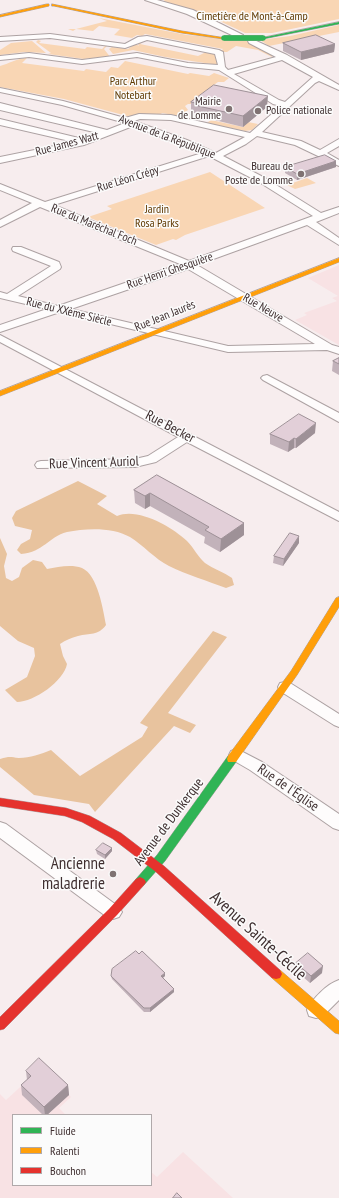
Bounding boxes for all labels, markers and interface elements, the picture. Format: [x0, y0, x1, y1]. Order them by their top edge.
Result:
park label: Cimetière de Mont-à-Camp [196, 10, 308, 24]
park label: Parc Arthur Notebart [110, 75, 156, 103]
place label: Mairie de Lomme [178, 95, 221, 123]
marker: Mairie de Lomme [224, 104, 234, 114]
place label: Police nationale [266, 104, 332, 118]
marker: Police nationale [253, 106, 263, 116]
street label: Avenue de la République [117, 112, 217, 162]
street label: Rue James Watt [34, 129, 100, 159]
place label: Bureau de Poste de Lomme [225, 160, 293, 188]
street label: Rue Léon Crépy [95, 163, 161, 195]
marker: Bureau de Poste de Lomme [296, 169, 306, 179]
street label: Rue du Maréchal Foch [49, 201, 139, 249]
park label: Jardin Rosa Parks [135, 203, 179, 231]
street label: Rue Henri Ghesquière [125, 250, 215, 292]
street label: Rue Neuve [240, 291, 286, 325]
street label: Rue du XXème Siècle [25, 294, 113, 330]
street label: Rue Jean Jaurès [133, 297, 197, 335]
street label: Rue Becker [142, 407, 198, 447]
street label: Rue Vincent Auriol [49, 453, 139, 473]
street label: Rue de l'Église [254, 761, 322, 815]
street label: Avenue de Dunkerque [131, 775, 207, 869]
place label: Ancienne maladrerie [42, 854, 105, 894]
marker: Ancienne maladrerie [108, 869, 118, 879]
street label: Avenue Sainte-Cécile [205, 887, 311, 985]
legend [12, 1114, 152, 1186]
text: Fluide [50, 1123, 76, 1138]
text: Ralenti [50, 1143, 79, 1158]
text: Bouchon [50, 1163, 86, 1178]

